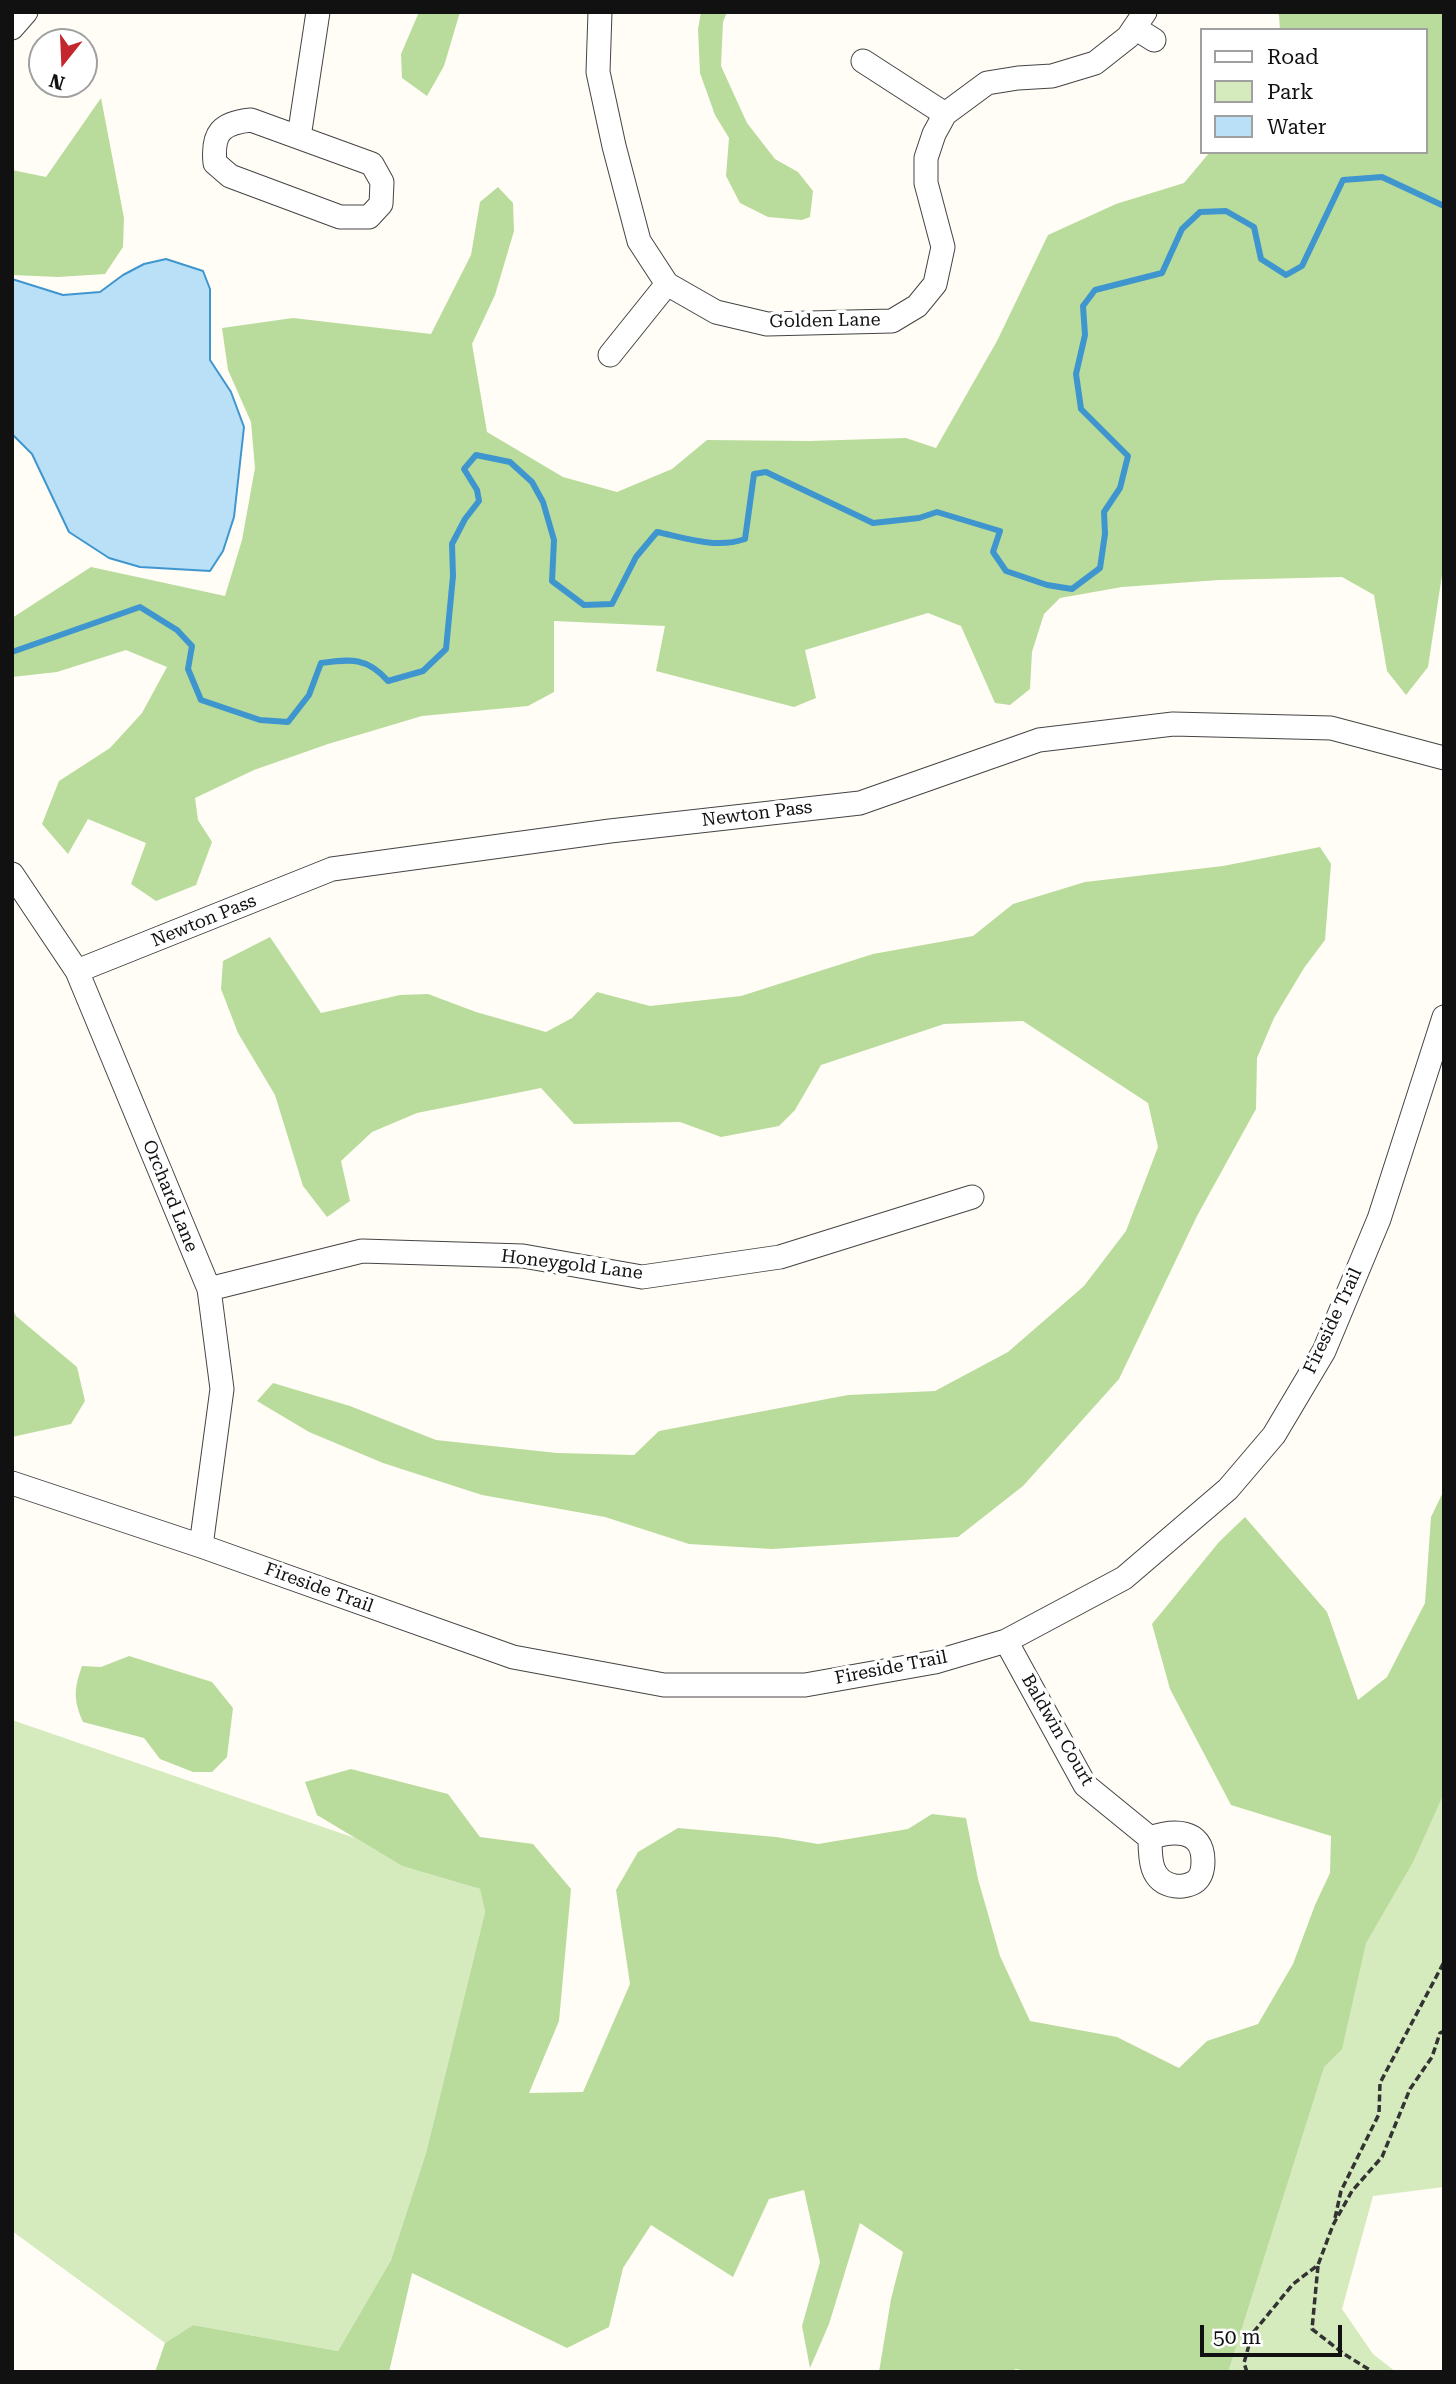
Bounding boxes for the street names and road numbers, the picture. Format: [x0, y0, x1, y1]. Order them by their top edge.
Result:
street label: Golden Lane [769, 309, 881, 333]
street label: Newton Pass [701, 797, 813, 831]
street label: Newton Pass [149, 890, 259, 952]
street label: Orchard Lane [138, 1137, 202, 1255]
street label: Honeygold Lane [500, 1246, 644, 1284]
street label: Fireside Trail [1299, 1265, 1367, 1377]
street label: Fireside Trail [262, 1558, 376, 1618]
street label: Fireside Trail [833, 1647, 949, 1689]
street label: Baldwin Court [1016, 1670, 1098, 1790]

